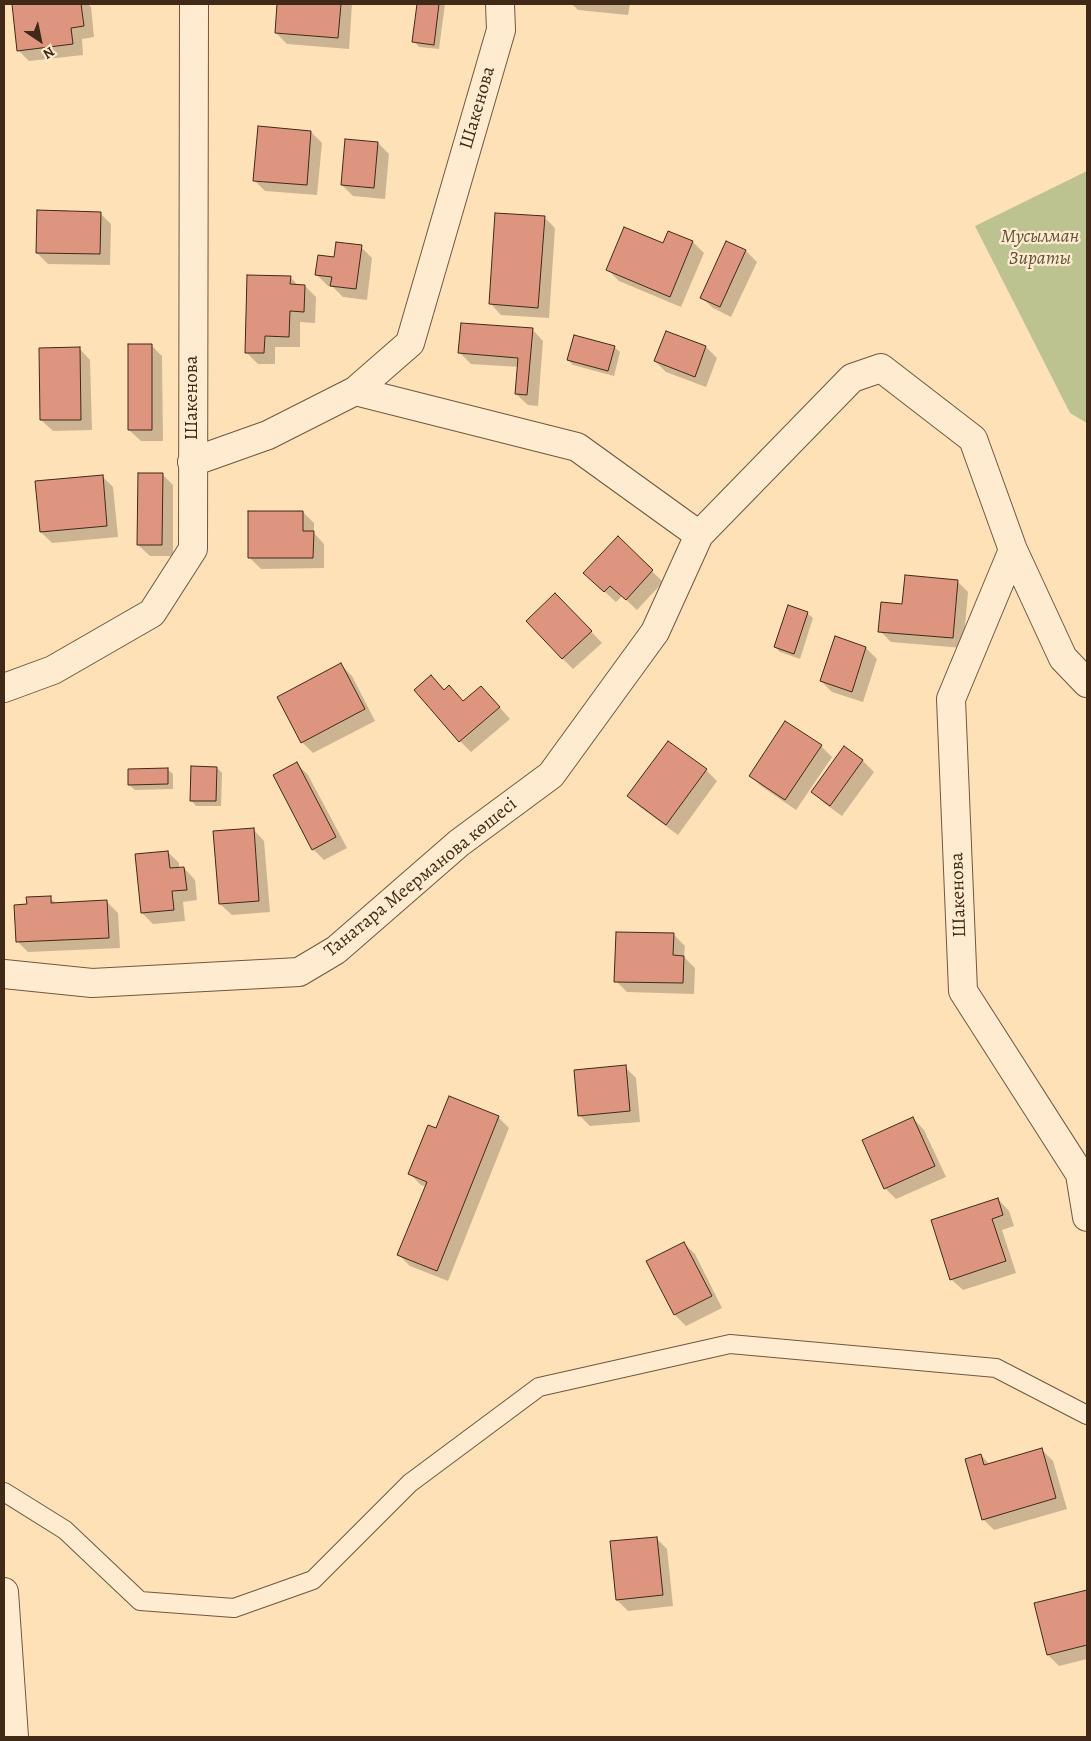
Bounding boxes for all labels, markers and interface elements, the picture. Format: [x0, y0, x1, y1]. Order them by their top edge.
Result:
north arrow [15, 15, 65, 65]
text: N [39, 42, 58, 64]
street label: Шакенова [455, 64, 501, 152]
park label: Мусылман Зираты [1001, 226, 1079, 270]
street label: Шакенова [181, 355, 203, 441]
street label: Танатара Меерманова көшесі [320, 793, 522, 963]
street label: Шакенова [946, 852, 972, 938]

